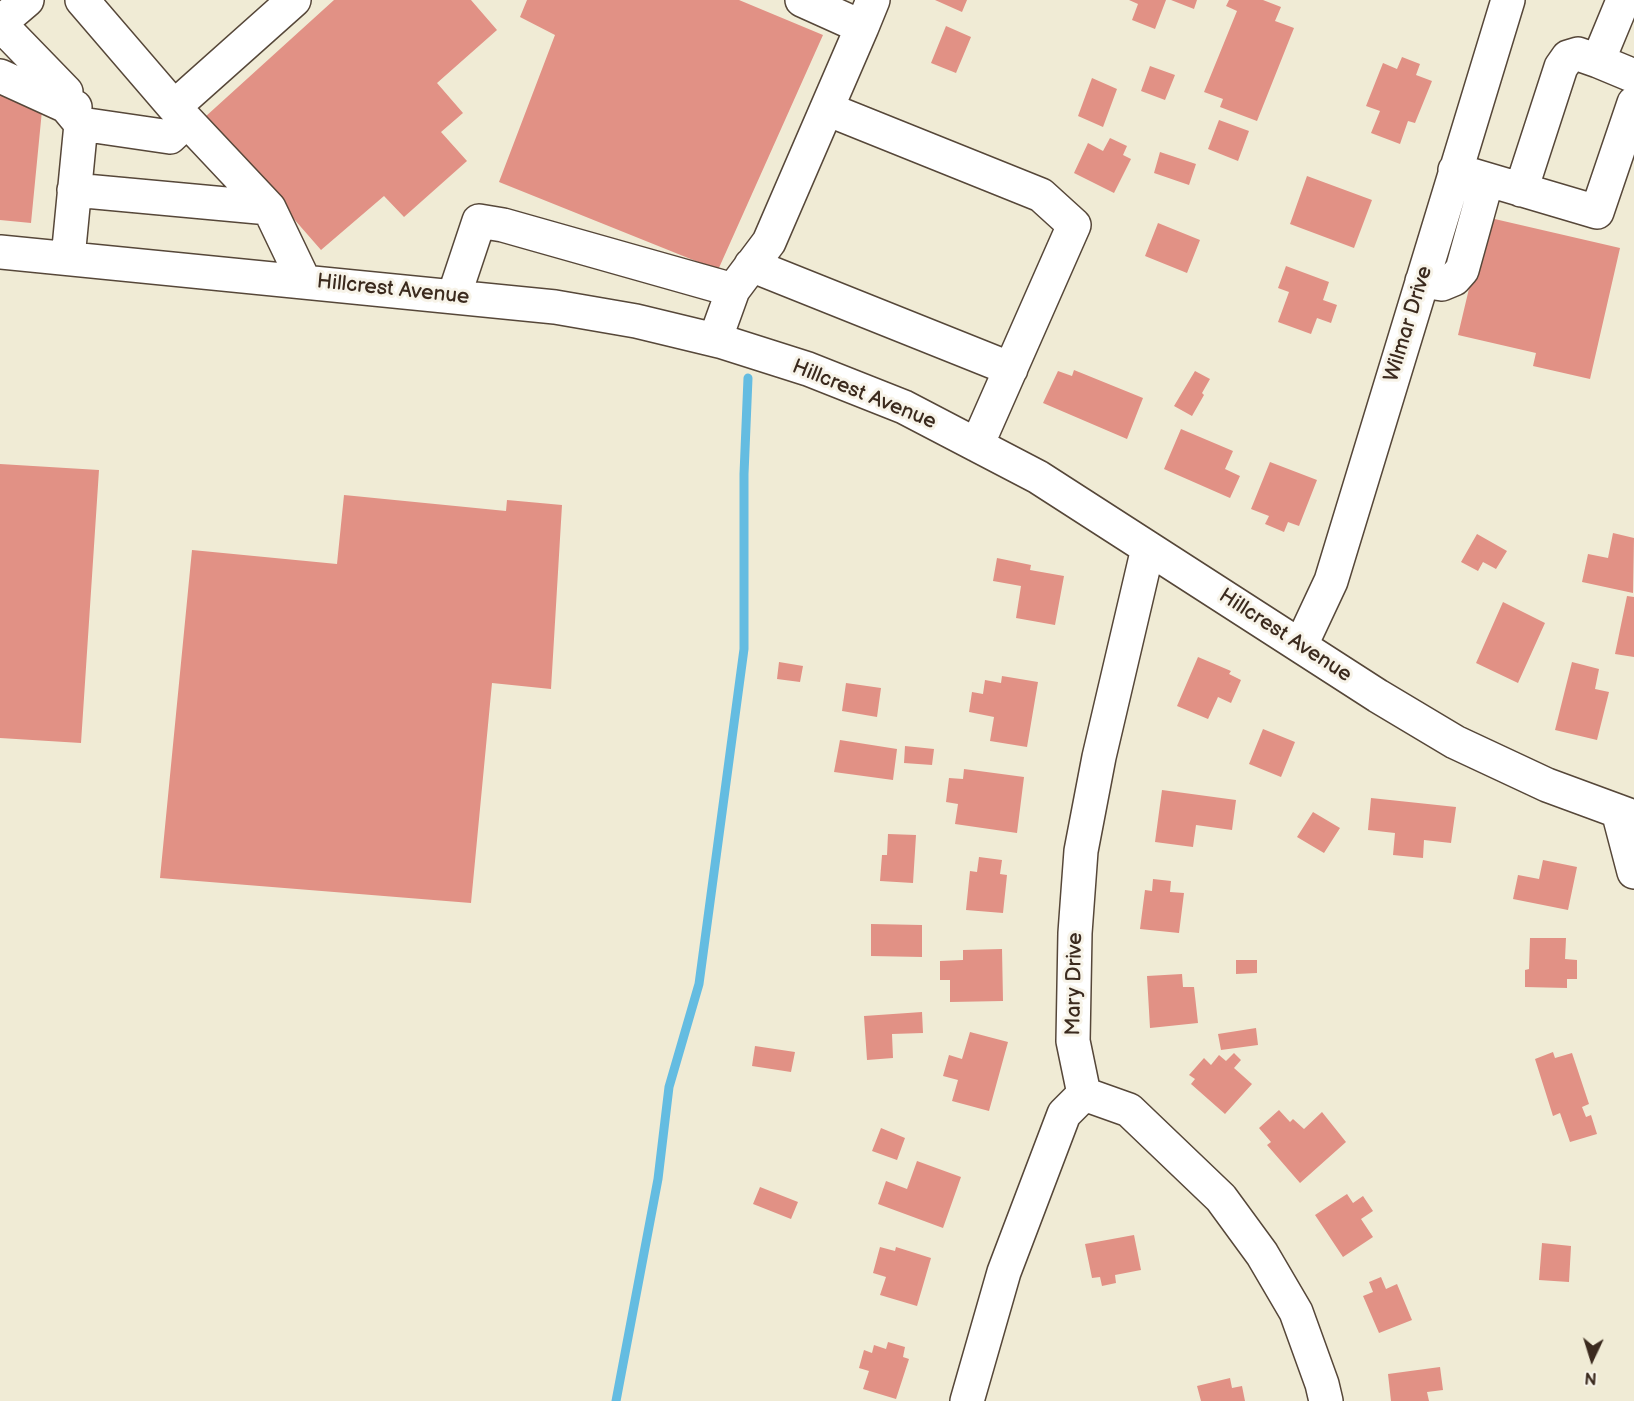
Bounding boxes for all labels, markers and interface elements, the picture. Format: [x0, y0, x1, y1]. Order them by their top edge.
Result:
street label: Wilmar Drive [1379, 263, 1439, 385]
street label: Hillcrest Avenue [315, 269, 471, 311]
street label: Hillcrest Avenue [788, 355, 940, 435]
street label: Hillcrest Avenue [1214, 584, 1356, 688]
street label: Mary Drive [1062, 932, 1088, 1036]
north arrow [1562, 1329, 1622, 1389]
text: N [1584, 1368, 1597, 1387]

